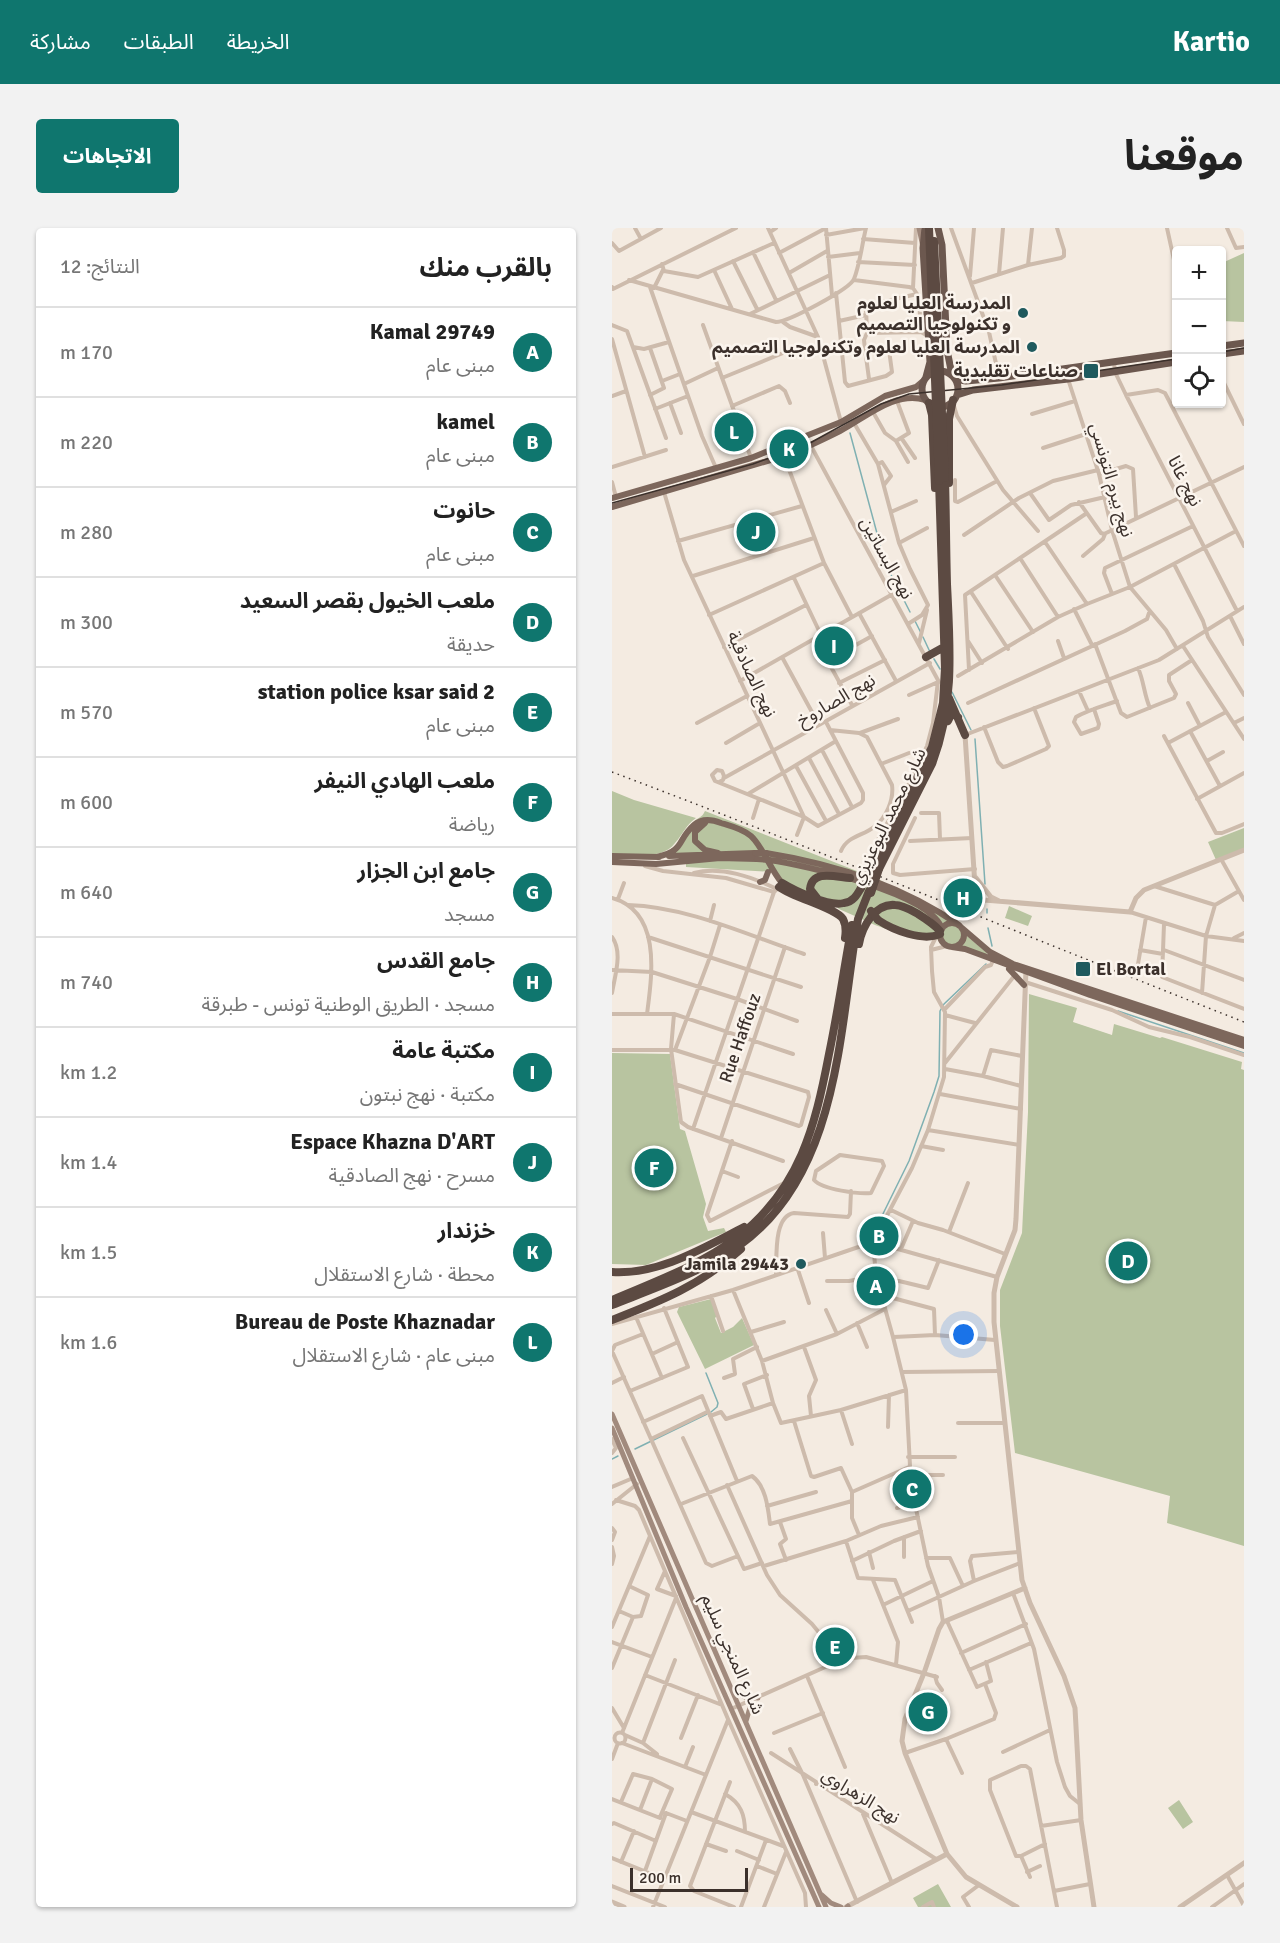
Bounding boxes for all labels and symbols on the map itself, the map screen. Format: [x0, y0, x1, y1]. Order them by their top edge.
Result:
place label: المدرسة العليا لعلوم و تكنولوجيا التصميم [857, 292, 1011, 337]
marker: المدرسة العليا لعلوم و تكنولوجيا التصميم [1016, 306, 1030, 320]
place label: المدرسة العليا لعلوم وتكنولوجيا التصميم [712, 336, 1020, 360]
marker: المدرسة العليا لعلوم وتكنولوجيا التصميم [1025, 340, 1039, 354]
place label: صناعات تقليدية [953, 360, 1078, 382]
marker: صناعات تقليدية [1082, 362, 1100, 380]
pin: L [714, 410, 754, 454]
street label: نهج بيرم التونسي [1082, 420, 1139, 540]
pin: K [770, 426, 808, 472]
street label: نهج غانا [1161, 452, 1207, 511]
pin: J [736, 510, 776, 554]
street label: نهج البساتين [854, 513, 919, 604]
pin: I [814, 624, 854, 668]
street label: نهج الصادقية [721, 627, 782, 722]
street label: نهج الصاروخ [793, 669, 880, 733]
street label: شارع محمد البوعزيزي [845, 744, 933, 889]
pin: H [944, 876, 982, 920]
place label: El Bortal [1096, 958, 1166, 980]
marker: El Bortal [1074, 960, 1092, 978]
street label: Rue Haffouz [714, 990, 766, 1086]
pin: F [634, 1146, 674, 1190]
pin: B [860, 1214, 898, 1258]
pin: D [1108, 1238, 1148, 1284]
place label: Jamila 29443 [684, 1253, 789, 1275]
marker: Jamila 29443 [794, 1257, 808, 1271]
pin: A [856, 1264, 896, 1308]
your location [949, 1320, 978, 1349]
pin: C [892, 1466, 932, 1512]
street label: شارع المنجي سليم [694, 1590, 769, 1719]
pin: E [816, 1624, 854, 1670]
pin: G [908, 1690, 948, 1734]
street label: نهج الزهراوي [817, 1763, 904, 1830]
scale bar [630, 1865, 748, 1892]

